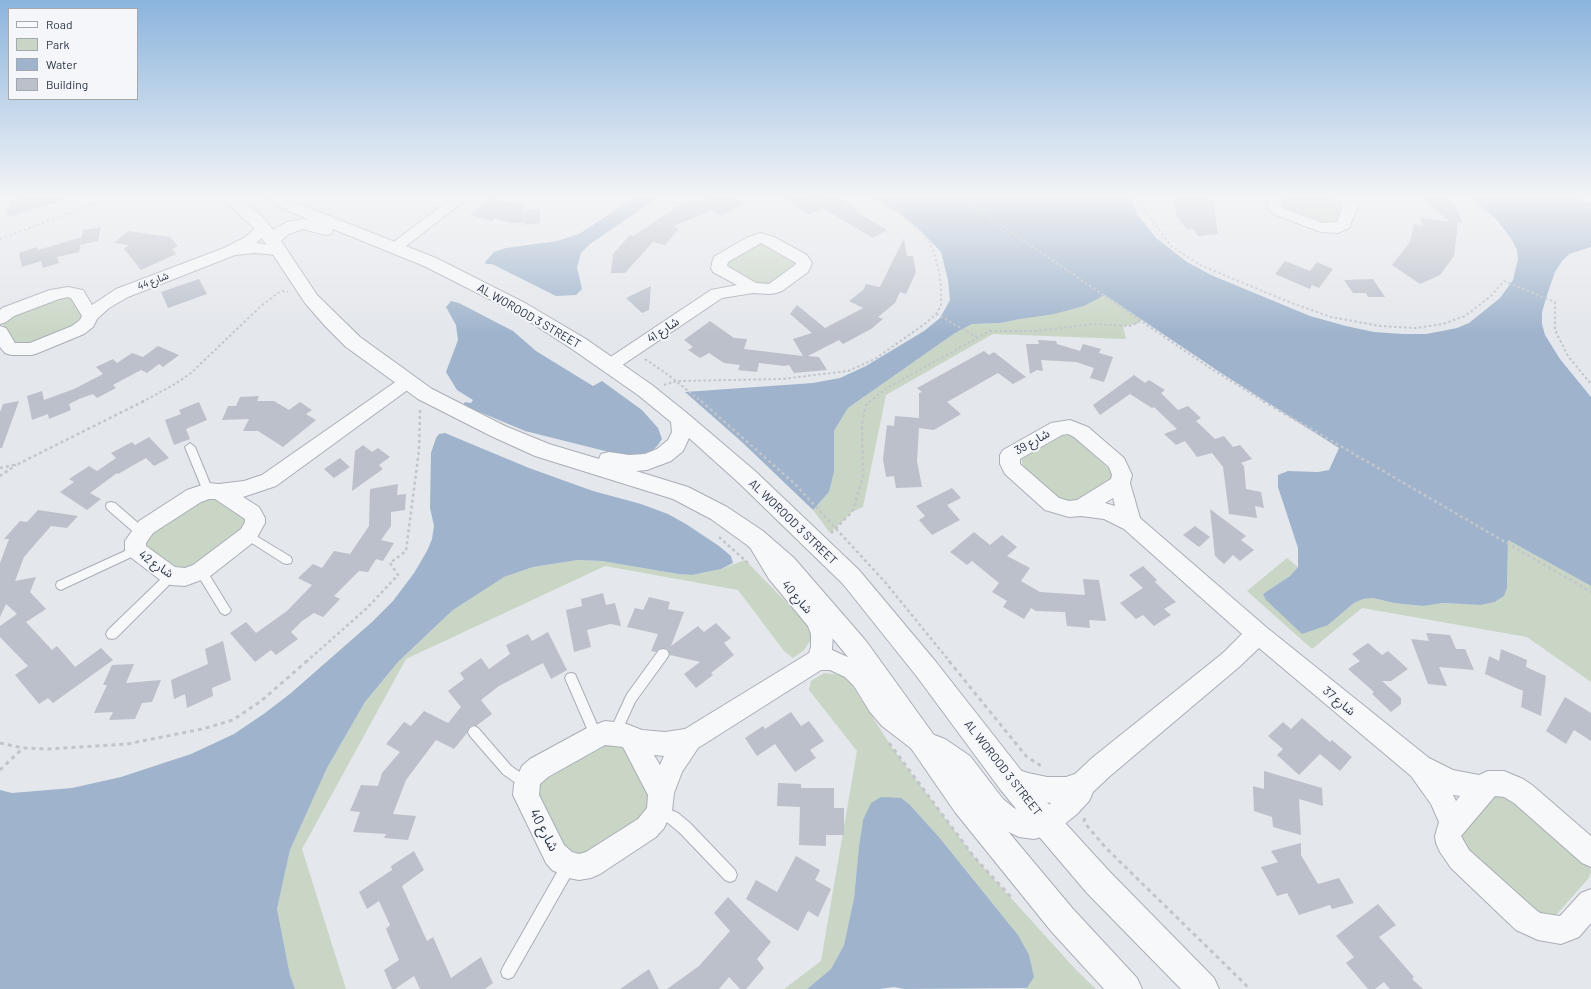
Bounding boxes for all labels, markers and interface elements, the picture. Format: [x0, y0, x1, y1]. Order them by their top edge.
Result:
legend [8, 8, 138, 100]
text: Road [46, 17, 73, 31]
text: Park [46, 37, 70, 51]
text: Water [46, 57, 77, 71]
text: Building [46, 77, 88, 91]
street label: شارع 44 [136, 270, 170, 292]
street label: AL WOROOD 3 STREET [475, 280, 583, 352]
street label: شارع 41 [644, 314, 682, 346]
street label: شارع 39 [1012, 426, 1052, 458]
street label: AL WOROOD 3 STREET [746, 476, 840, 568]
street label: شارع 42 [136, 547, 176, 581]
street label: شارع 40 [779, 577, 815, 617]
street label: شارع 37 [1320, 683, 1358, 719]
street label: AL WOROOD 3 STREET [961, 717, 1045, 819]
street label: شارع 40 [526, 806, 562, 854]

